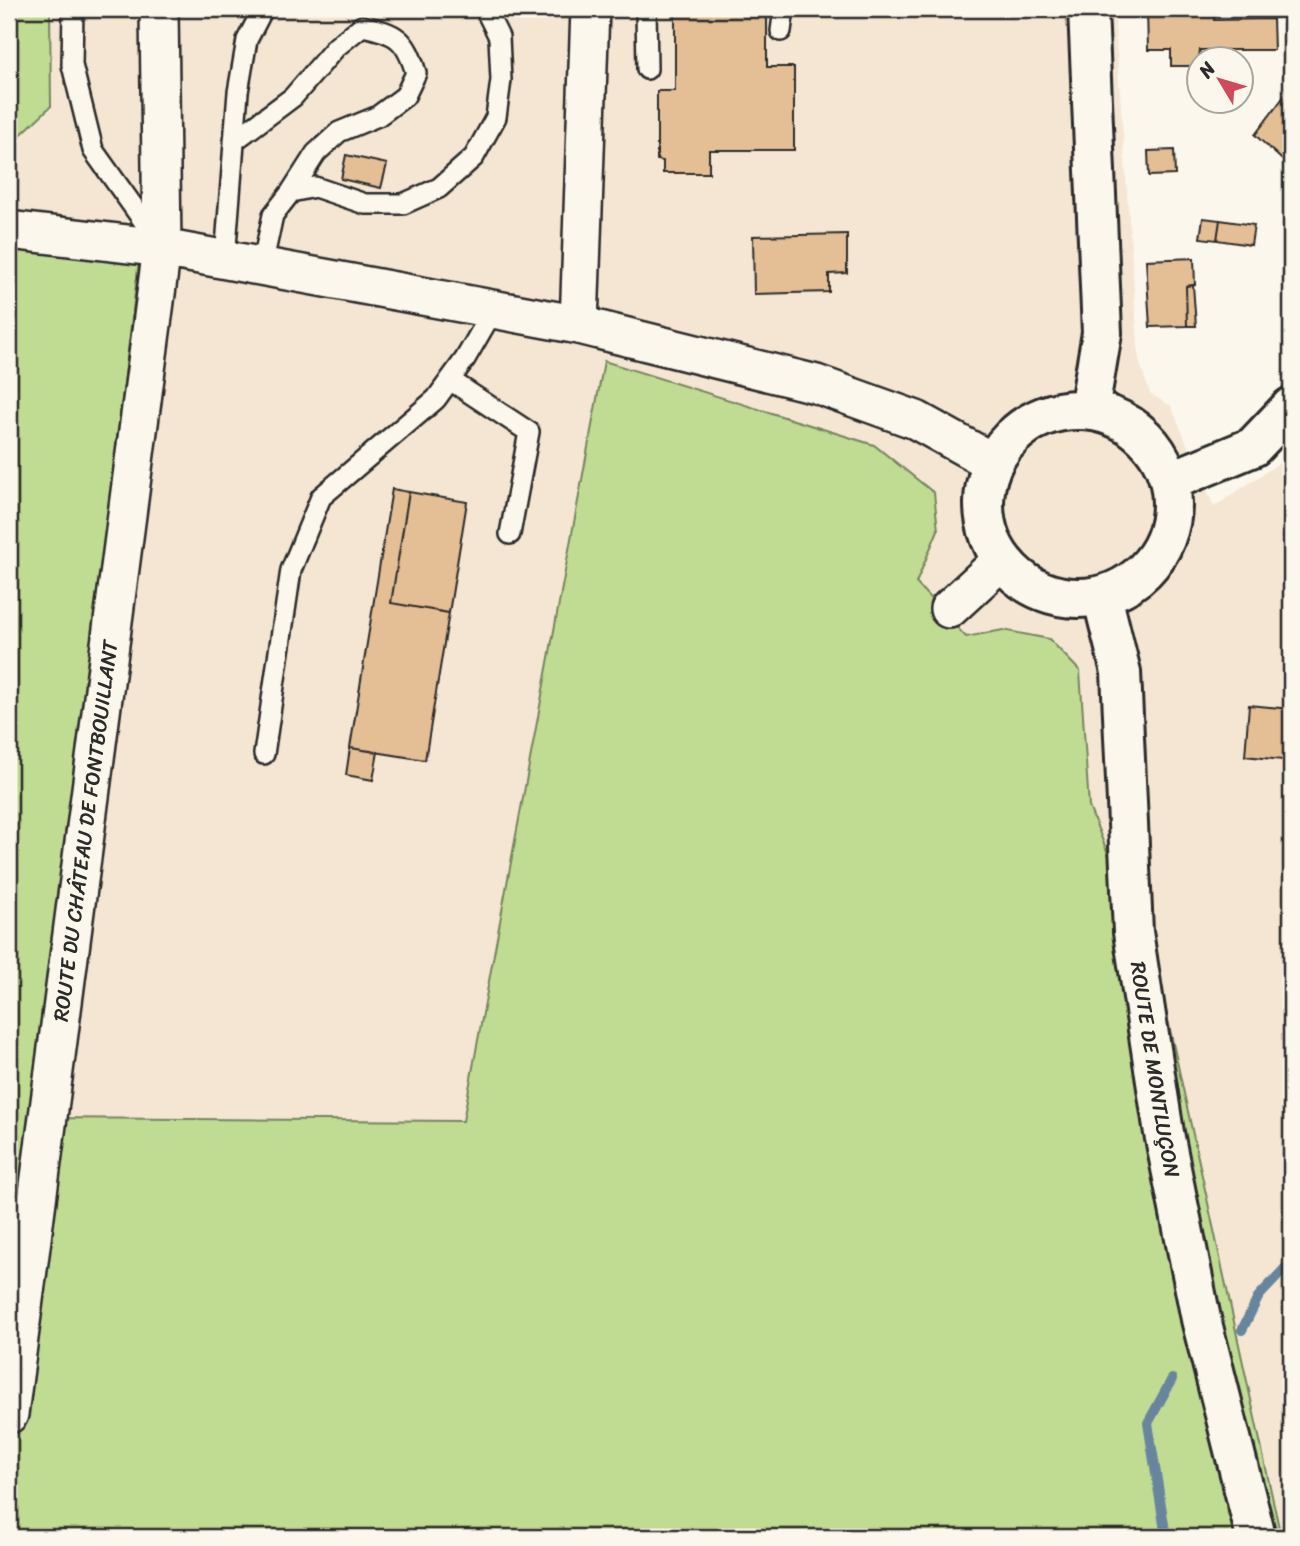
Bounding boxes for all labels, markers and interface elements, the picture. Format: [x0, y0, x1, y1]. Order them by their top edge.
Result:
north arrow [1184, 46, 1254, 116]
text: N [1189, 54, 1225, 86]
street label: ROUTE DU CHÂTEAU DE FONTBOUILLANT [42, 637, 130, 1024]
street label: ROUTE DE MONTLUÇON [1119, 959, 1192, 1181]

